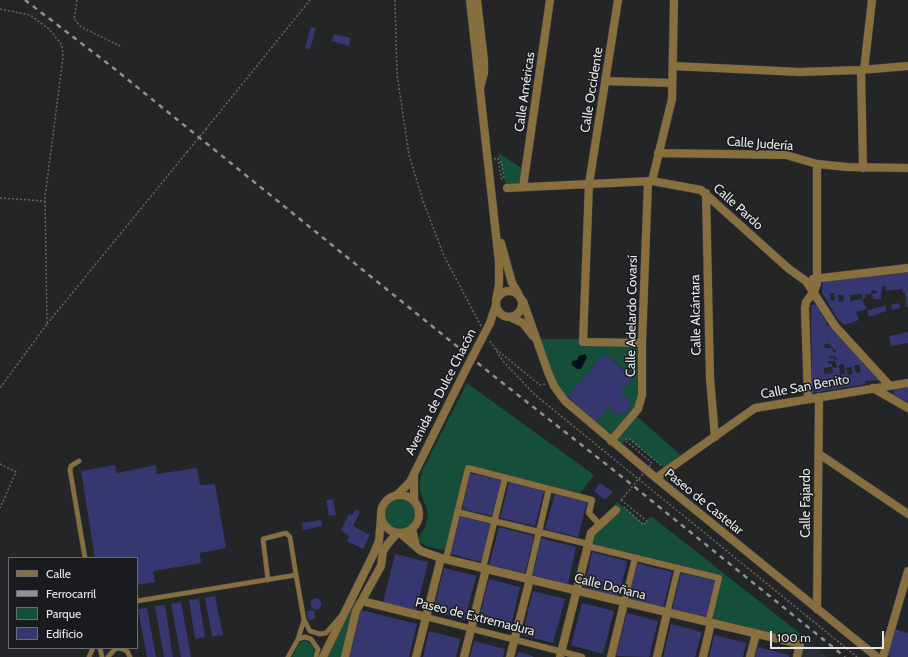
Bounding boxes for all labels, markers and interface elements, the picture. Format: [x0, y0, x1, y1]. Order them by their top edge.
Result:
street label: Calle Occidente [578, 46, 606, 134]
street label: Calle Américas [512, 51, 538, 133]
street label: Calle Judería [726, 134, 794, 154]
street label: Calle Pardo [710, 181, 766, 233]
street label: Calle Adelardo Covarsí [623, 255, 641, 377]
street label: Calle Alcántara [687, 274, 705, 356]
street label: Avenida de Dulce Chacón [402, 326, 480, 458]
street label: Calle San Benito [759, 372, 851, 402]
street label: Paseo de Castelar [662, 466, 746, 538]
street label: Calle Fajardo [798, 468, 814, 538]
legend [8, 557, 138, 649]
text: Calle [46, 566, 71, 581]
street label: Calle Doñana [572, 571, 648, 603]
text: Ferrocarril [46, 586, 96, 601]
street label: Paseo de Extremadura [414, 595, 536, 639]
text: Parque [46, 606, 81, 621]
scale bar [772, 623, 886, 649]
text: Edificio [46, 626, 83, 641]
text: 100 m [777, 630, 811, 645]

